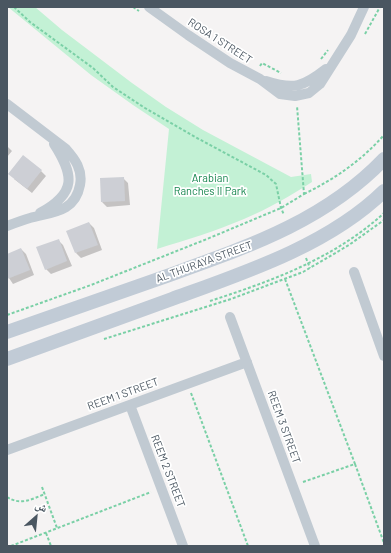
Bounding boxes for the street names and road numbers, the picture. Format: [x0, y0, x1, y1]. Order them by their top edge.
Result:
street label: ROSA 1 STREET [186, 15, 254, 67]
street label: AL THURAYA STREET [154, 238, 254, 286]
street label: REEM 1 STREET [86, 375, 160, 413]
street label: REEM 3 STREET [265, 389, 303, 465]
street label: REEM 2 STREET [148, 433, 188, 509]

